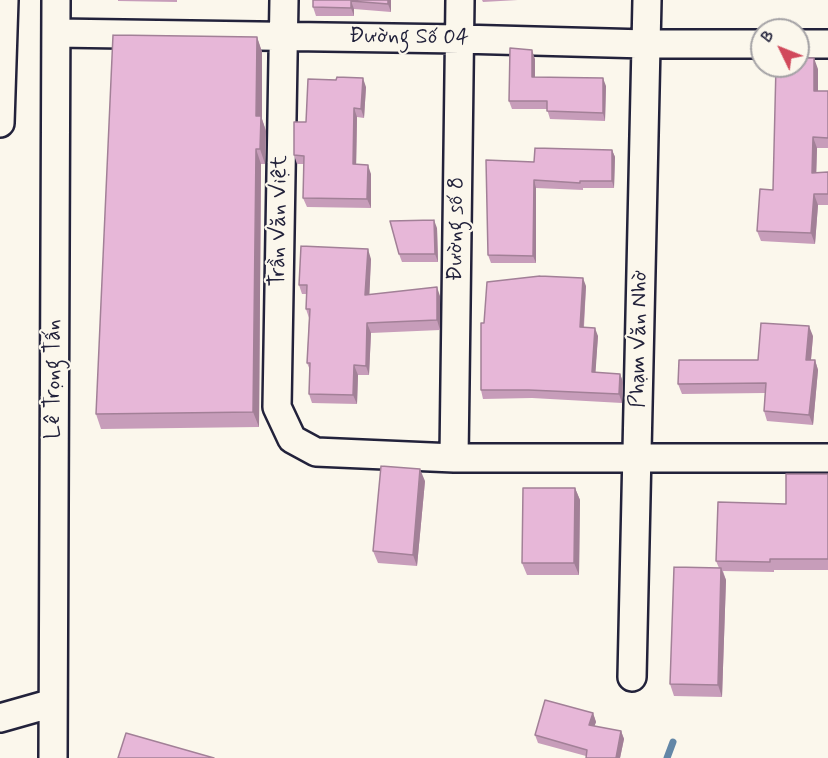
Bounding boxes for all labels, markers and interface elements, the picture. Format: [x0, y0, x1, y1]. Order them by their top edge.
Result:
north arrow [750, 18, 810, 78]
street label: Đường Số 04 [349, 24, 469, 52]
text: B [757, 26, 779, 48]
street label: Trần Văn Việt [266, 155, 294, 287]
street label: Đường số 8 [443, 177, 471, 281]
street label: Phạm Văn Nhờ [626, 270, 654, 408]
street label: Lê Trọng Tấn [41, 319, 67, 439]

